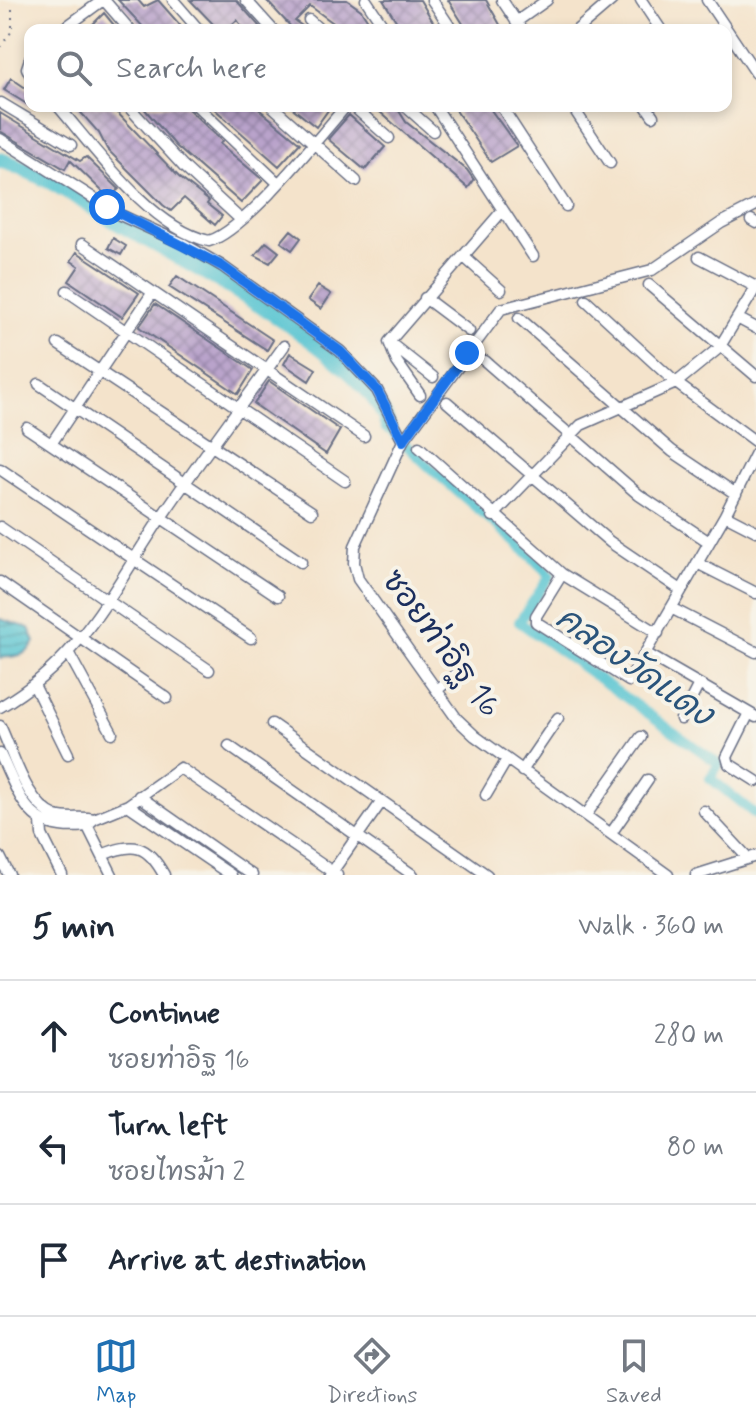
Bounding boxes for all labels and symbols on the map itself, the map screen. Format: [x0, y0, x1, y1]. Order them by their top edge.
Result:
route start [89, 189, 125, 225]
route end [449, 335, 485, 371]
street label: ซอยท่าอิฐ 16 [372, 561, 511, 726]
water label: คลองวัดแดง [546, 596, 724, 739]

